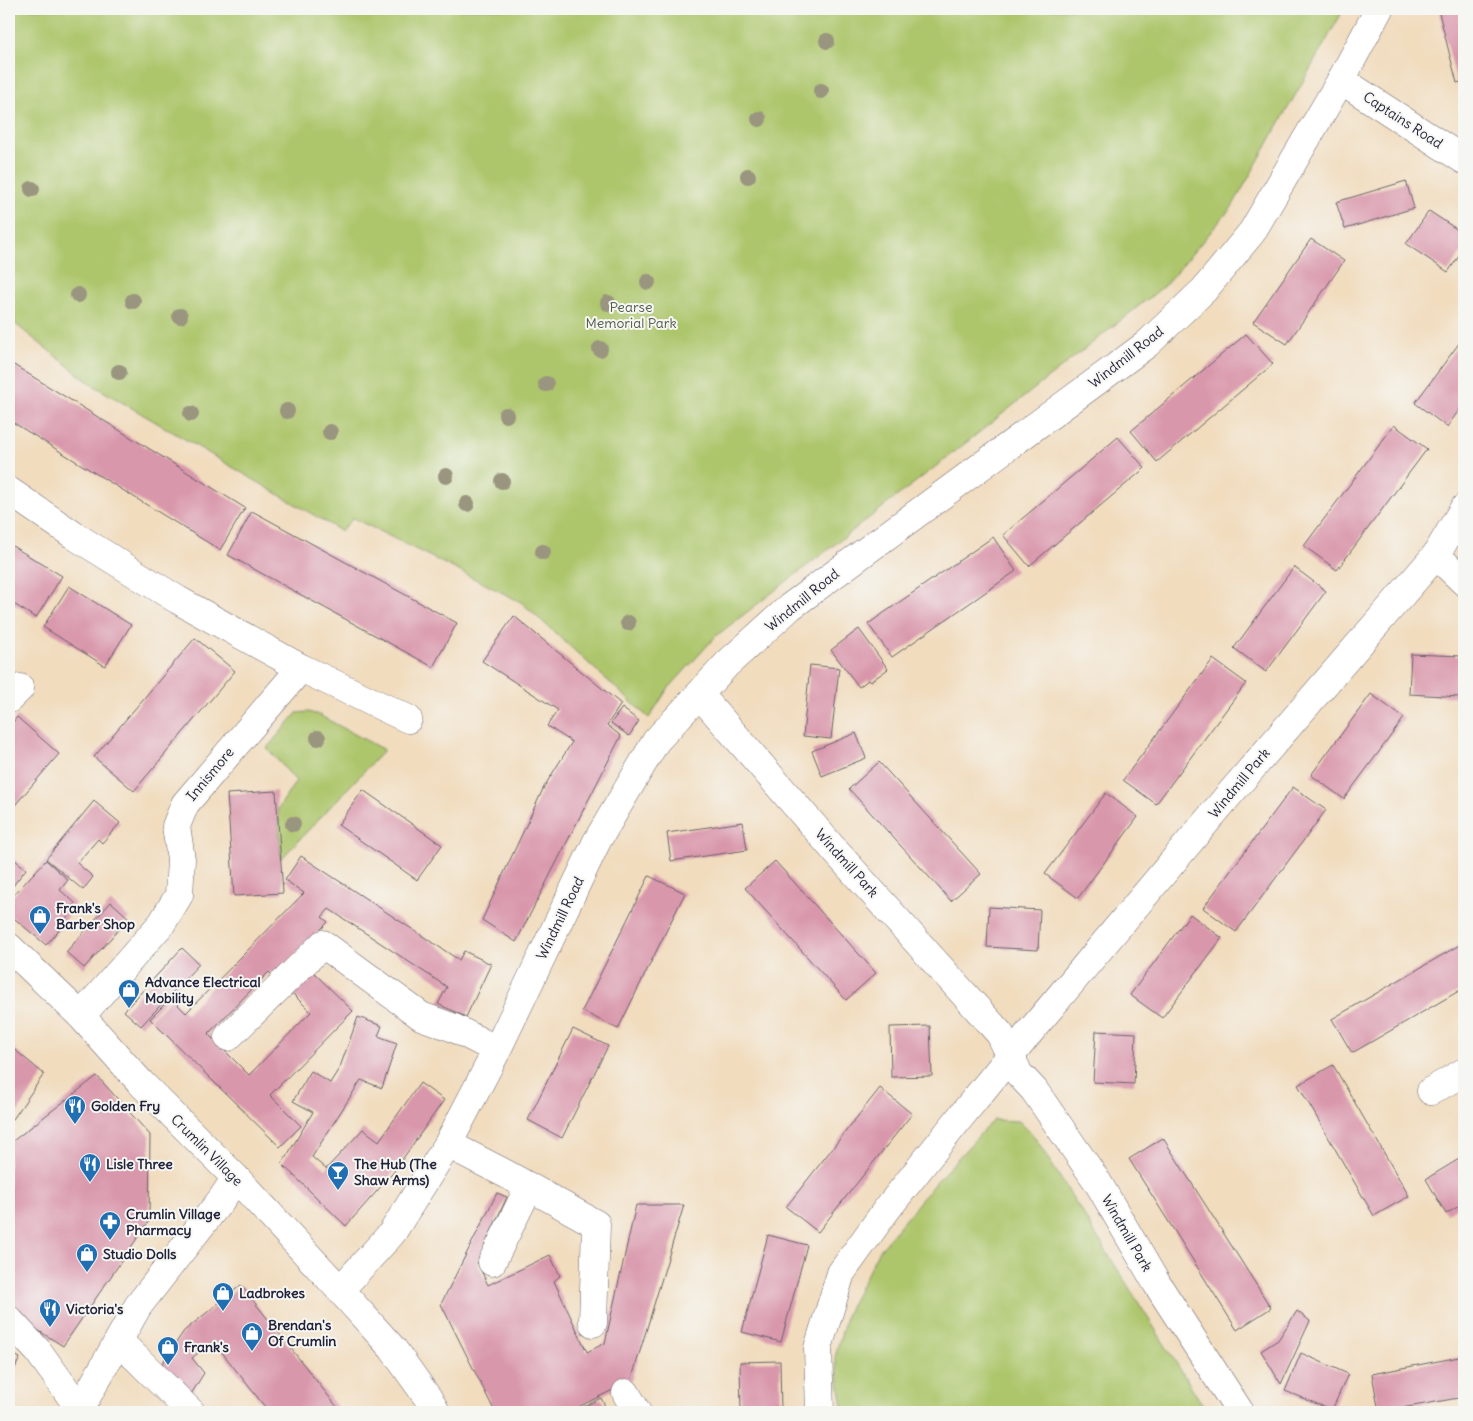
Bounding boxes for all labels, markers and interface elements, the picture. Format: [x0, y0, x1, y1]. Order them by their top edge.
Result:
street label: Captains Road [1360, 88, 1446, 152]
park label: Pearse Memorial Park [585, 298, 677, 332]
street label: Windmill Road [1085, 322, 1167, 392]
street label: Windmill Road [761, 565, 843, 635]
street label: Innismore [182, 743, 238, 805]
street label: Windmill Park [1204, 744, 1274, 822]
street label: Windmill Park [811, 825, 883, 901]
street label: Windmill Road [532, 874, 588, 962]
place label: Frank's Barber Shop [56, 899, 135, 933]
shop icon: Frank's Barber Shop [28, 904, 52, 935]
place label: Advance Electrical Mobility [145, 973, 261, 1007]
shop icon: Advance Electrical Mobility [117, 978, 141, 1009]
restaurant icon: Golden Fry [63, 1094, 87, 1125]
place label: Golden Fry [91, 1097, 160, 1115]
street label: Crumlin Village [167, 1110, 247, 1190]
restaurant icon: Lisle Three [78, 1152, 102, 1183]
place label: Lisle Three [106, 1155, 173, 1173]
place label: The Hub (The Shaw Arms) [354, 1155, 437, 1189]
bar icon: The Hub (The Shaw Arms) [326, 1160, 350, 1191]
street label: Windmill Park [1098, 1191, 1156, 1275]
place label: Crumlin Village Pharmacy [126, 1205, 221, 1239]
pharmacy icon: Crumlin Village Pharmacy [98, 1210, 122, 1241]
shop icon: Studio Dolls [75, 1242, 99, 1273]
place label: Studio Dolls [103, 1245, 177, 1263]
shop icon: Ladbrokes [211, 1281, 235, 1312]
place label: Ladbrokes [239, 1284, 305, 1302]
restaurant icon: Victoria's [38, 1297, 62, 1328]
place label: Victoria's [66, 1300, 124, 1318]
place label: Brendan's Of Crumlin [268, 1316, 336, 1350]
shop icon: Brendan's Of Crumlin [240, 1321, 264, 1352]
shop icon: Frank's [156, 1335, 180, 1366]
place label: Frank's [184, 1338, 230, 1356]

